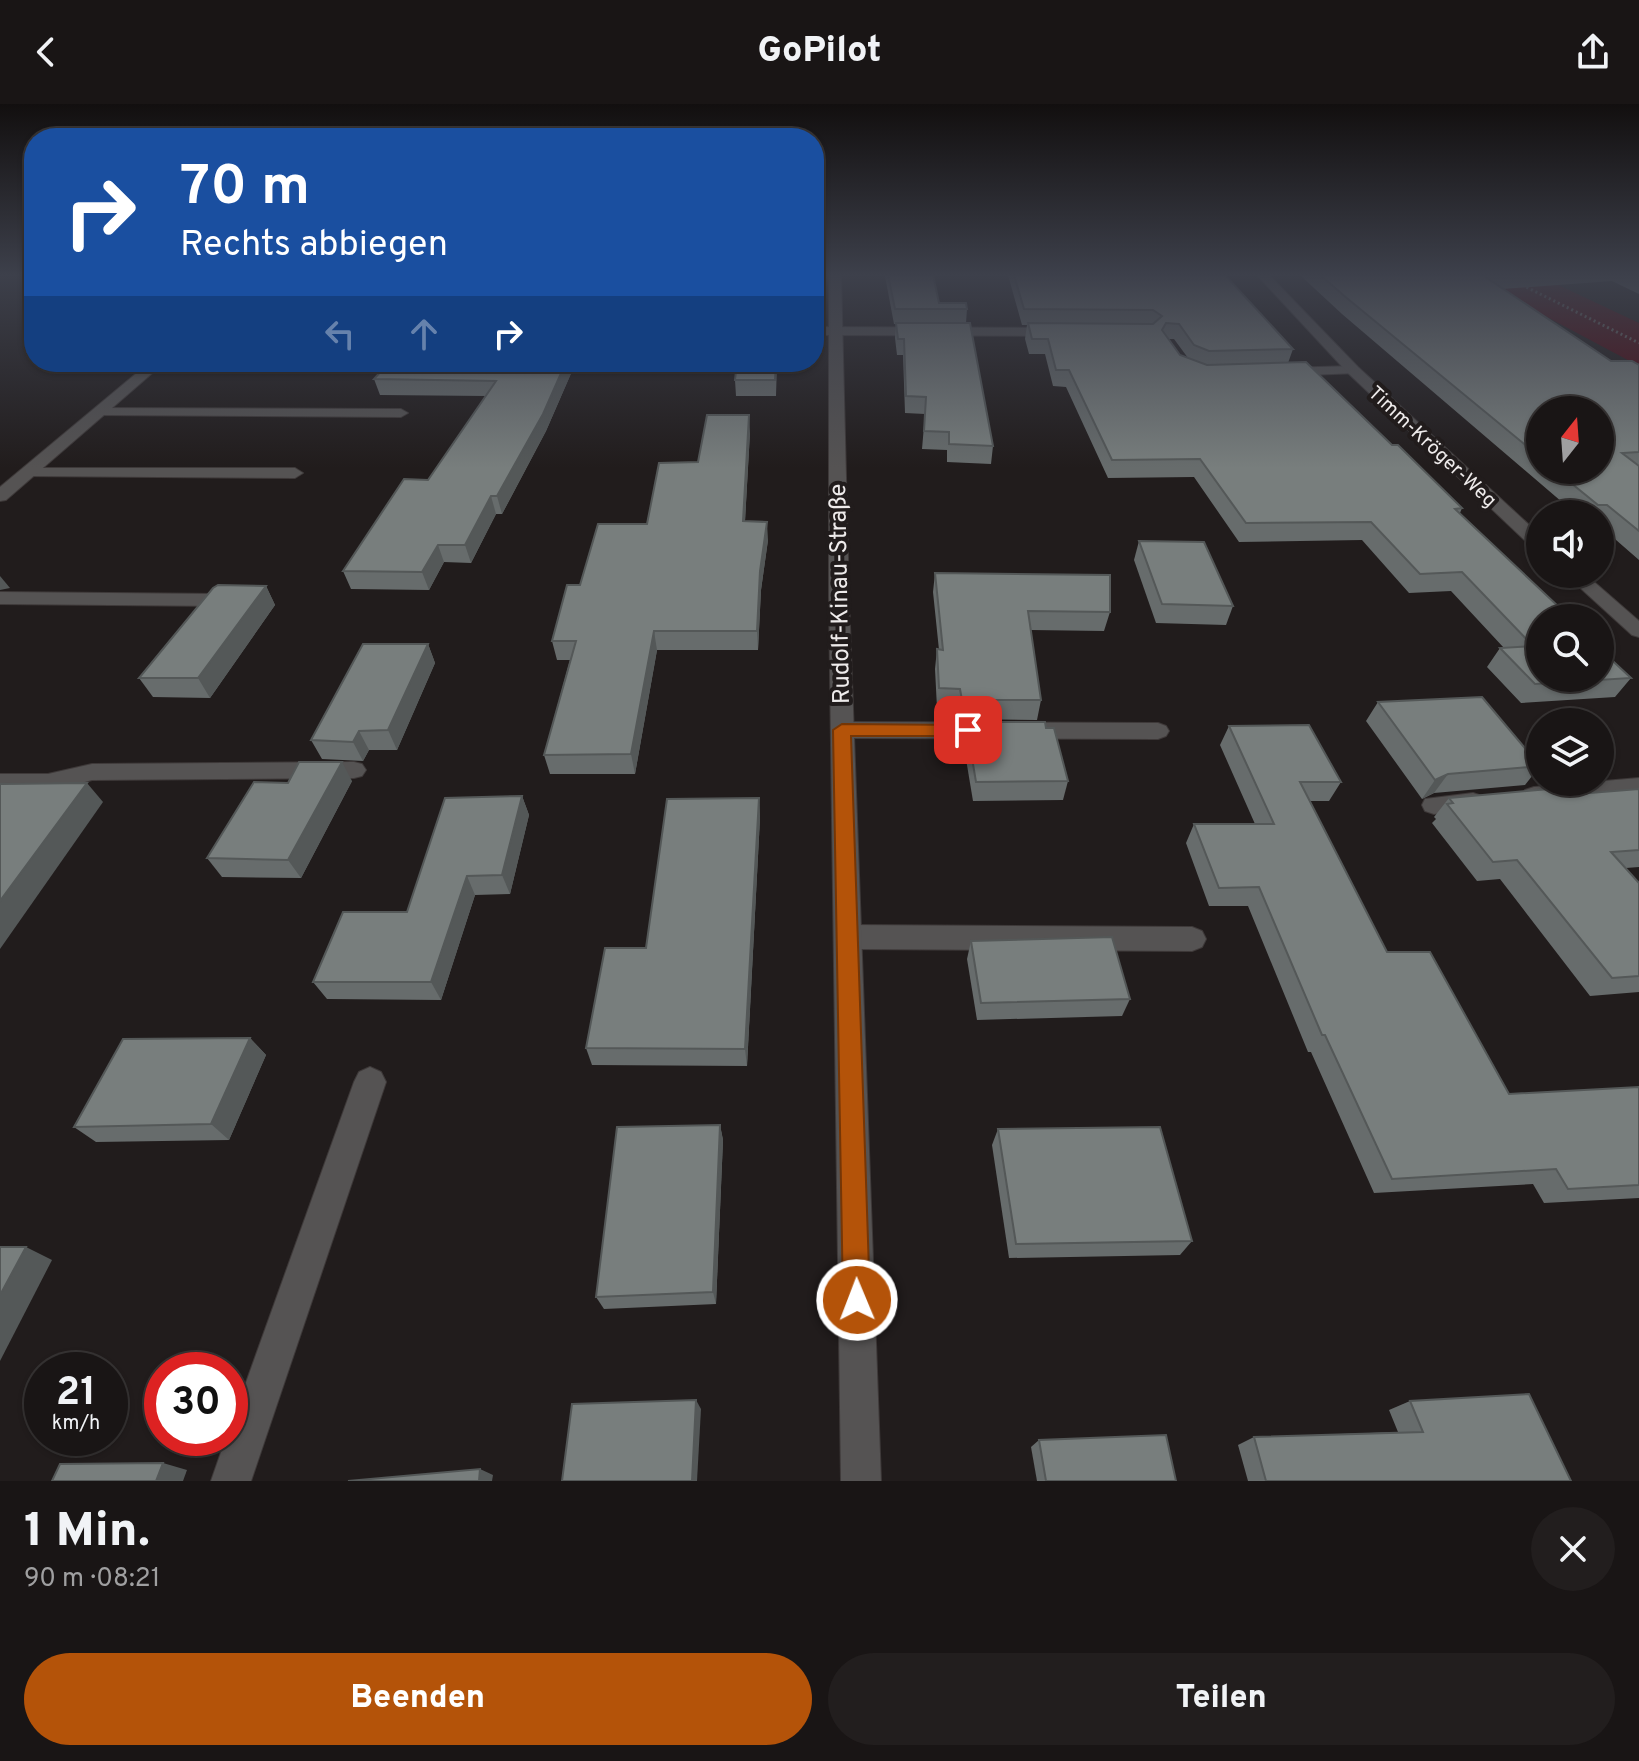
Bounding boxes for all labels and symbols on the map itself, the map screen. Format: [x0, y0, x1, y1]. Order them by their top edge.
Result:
street label: Timm-Kröger-Weg [1362, 381, 1502, 514]
north arrow [1526, 396, 1614, 484]
street label: Rudolf-Kinau-Straße [824, 484, 858, 704]
pin [934, 696, 1002, 764]
position arrow [815, 1258, 899, 1342]
speed limit sign: 30 [144, 1352, 248, 1456]

